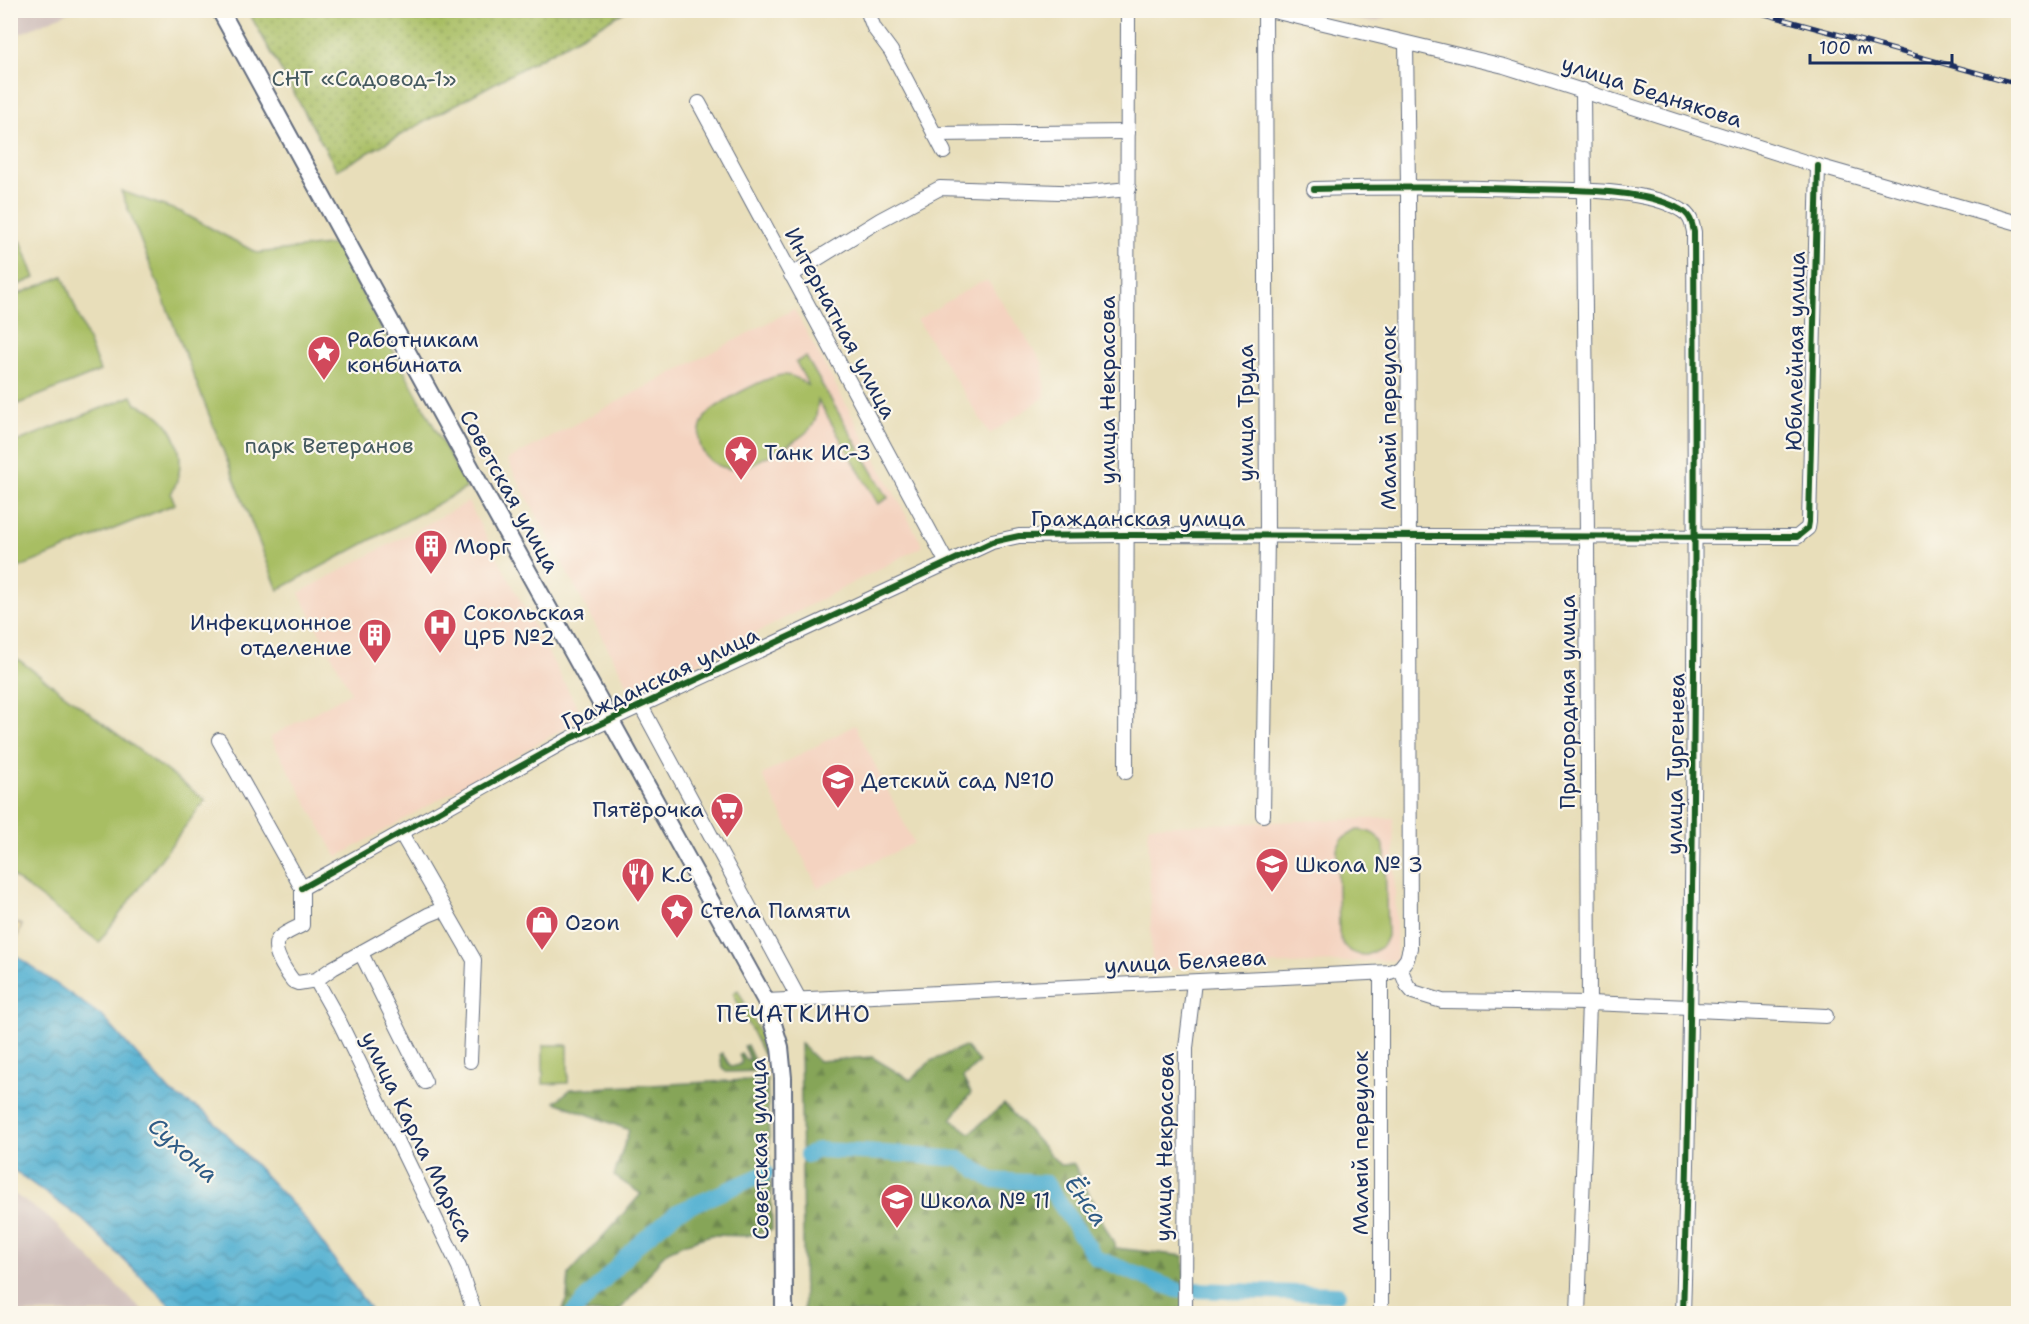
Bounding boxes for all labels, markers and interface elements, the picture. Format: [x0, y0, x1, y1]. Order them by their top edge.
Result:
scale bar [1810, 27, 1952, 65]
text: 100 m [1819, 36, 1873, 60]
street label: улица Беднякова [1558, 49, 1746, 134]
park label: СНТ «Садовод-1» [272, 64, 456, 93]
street label: Интернатная улица [778, 223, 903, 424]
street label: Юбилейная улица [1779, 251, 1812, 451]
street label: улица Некрасова [1093, 295, 1122, 485]
place label: Работникам конбината [347, 325, 479, 379]
street label: Малый переулок [1374, 325, 1403, 510]
place icon: Работникам конбината [306, 334, 342, 381]
street label: улица Труда [1231, 344, 1260, 482]
street label: Советская улица [453, 405, 567, 578]
park label: парк Ветеранов [244, 431, 414, 460]
place icon: Танк ИС-3 [723, 434, 759, 481]
place label: Танк ИС-3 [764, 438, 871, 467]
street label: Гражданская улица [1031, 504, 1245, 533]
building icon: Морг [413, 528, 449, 575]
place label: Морг [454, 532, 511, 561]
street label: Пригородная улица [1553, 594, 1582, 809]
place label: Сокольская ЦРБ №2 [463, 598, 585, 652]
hospital icon: Сокольская ЦРБ №2 [422, 607, 458, 654]
place label: Инфекционное отделение [190, 608, 352, 662]
building icon: Инфекционное отделение [357, 617, 393, 664]
street label: Гражданская улица [557, 620, 764, 737]
street label: улица Тургенева [1659, 672, 1692, 855]
school or university icon: Детский сад №10 [820, 762, 856, 809]
place label: Детский сад №10 [861, 766, 1055, 795]
supermarket icon: Пятёрочка [709, 791, 745, 838]
place label: Пятёрочка [593, 795, 704, 824]
school or university icon: Школа № 3 [1254, 846, 1290, 893]
place label: Школа № 3 [1295, 850, 1423, 879]
restaurant icon: К.С [620, 856, 656, 903]
place label: К.С [661, 860, 693, 889]
place icon: Стела Памяти [659, 892, 695, 939]
place label: Стела Памяти [700, 896, 851, 925]
shop icon: Ozon [524, 904, 560, 951]
place label: Ozon [565, 908, 620, 937]
street label: улица Беляева [1103, 943, 1267, 980]
district label: ПЕЧАТКИНО [716, 998, 872, 1030]
street label: улица Карла Маркса [354, 1026, 481, 1246]
street label: Малый переулок [1346, 1050, 1375, 1235]
street label: улица Некрасова [1148, 1052, 1181, 1242]
street label: Советская улица [743, 1057, 776, 1240]
water label: Сухона [141, 1110, 225, 1190]
water label: Ёнса [1057, 1169, 1115, 1233]
school or university icon: Школа № 11 [879, 1182, 915, 1229]
place label: Школа № 11 [920, 1186, 1050, 1215]

